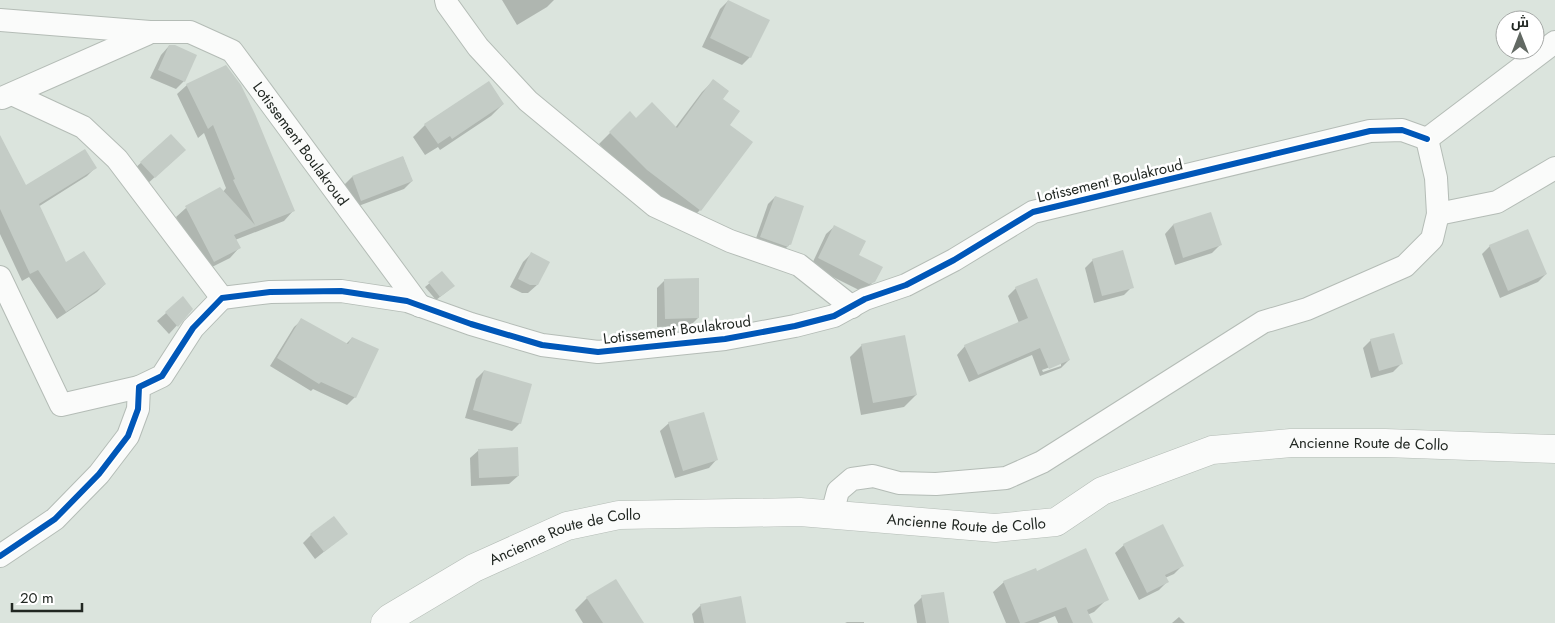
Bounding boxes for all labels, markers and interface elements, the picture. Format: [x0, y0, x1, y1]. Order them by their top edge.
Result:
north arrow [1495, 10, 1545, 60]
text: ش [1511, 12, 1529, 32]
street label: Lotissement Boulakroud [247, 77, 354, 210]
street label: Lotissement Boulakroud [1035, 154, 1185, 208]
street label: Lotissement Boulakroud [602, 310, 752, 350]
street label: Ancienne Route de Collo [1289, 432, 1449, 456]
street label: Ancienne Route de Collo [485, 504, 641, 571]
street label: Ancienne Route de Collo [886, 508, 1047, 539]
scale bar [12, 580, 82, 612]
text: 20 m [20, 587, 54, 609]

